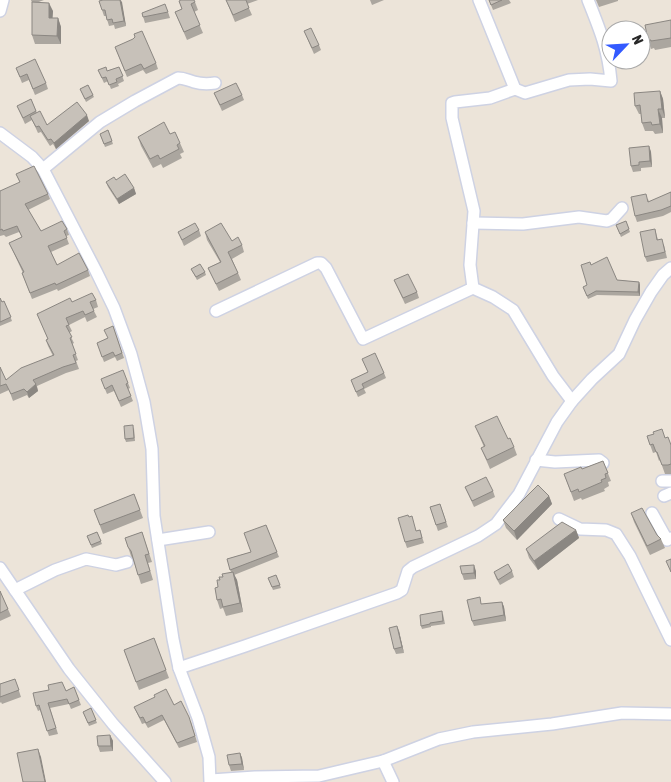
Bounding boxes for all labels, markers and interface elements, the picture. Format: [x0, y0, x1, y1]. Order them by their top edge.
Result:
north arrow [601, 20, 651, 70]
text: N [629, 32, 647, 47]

